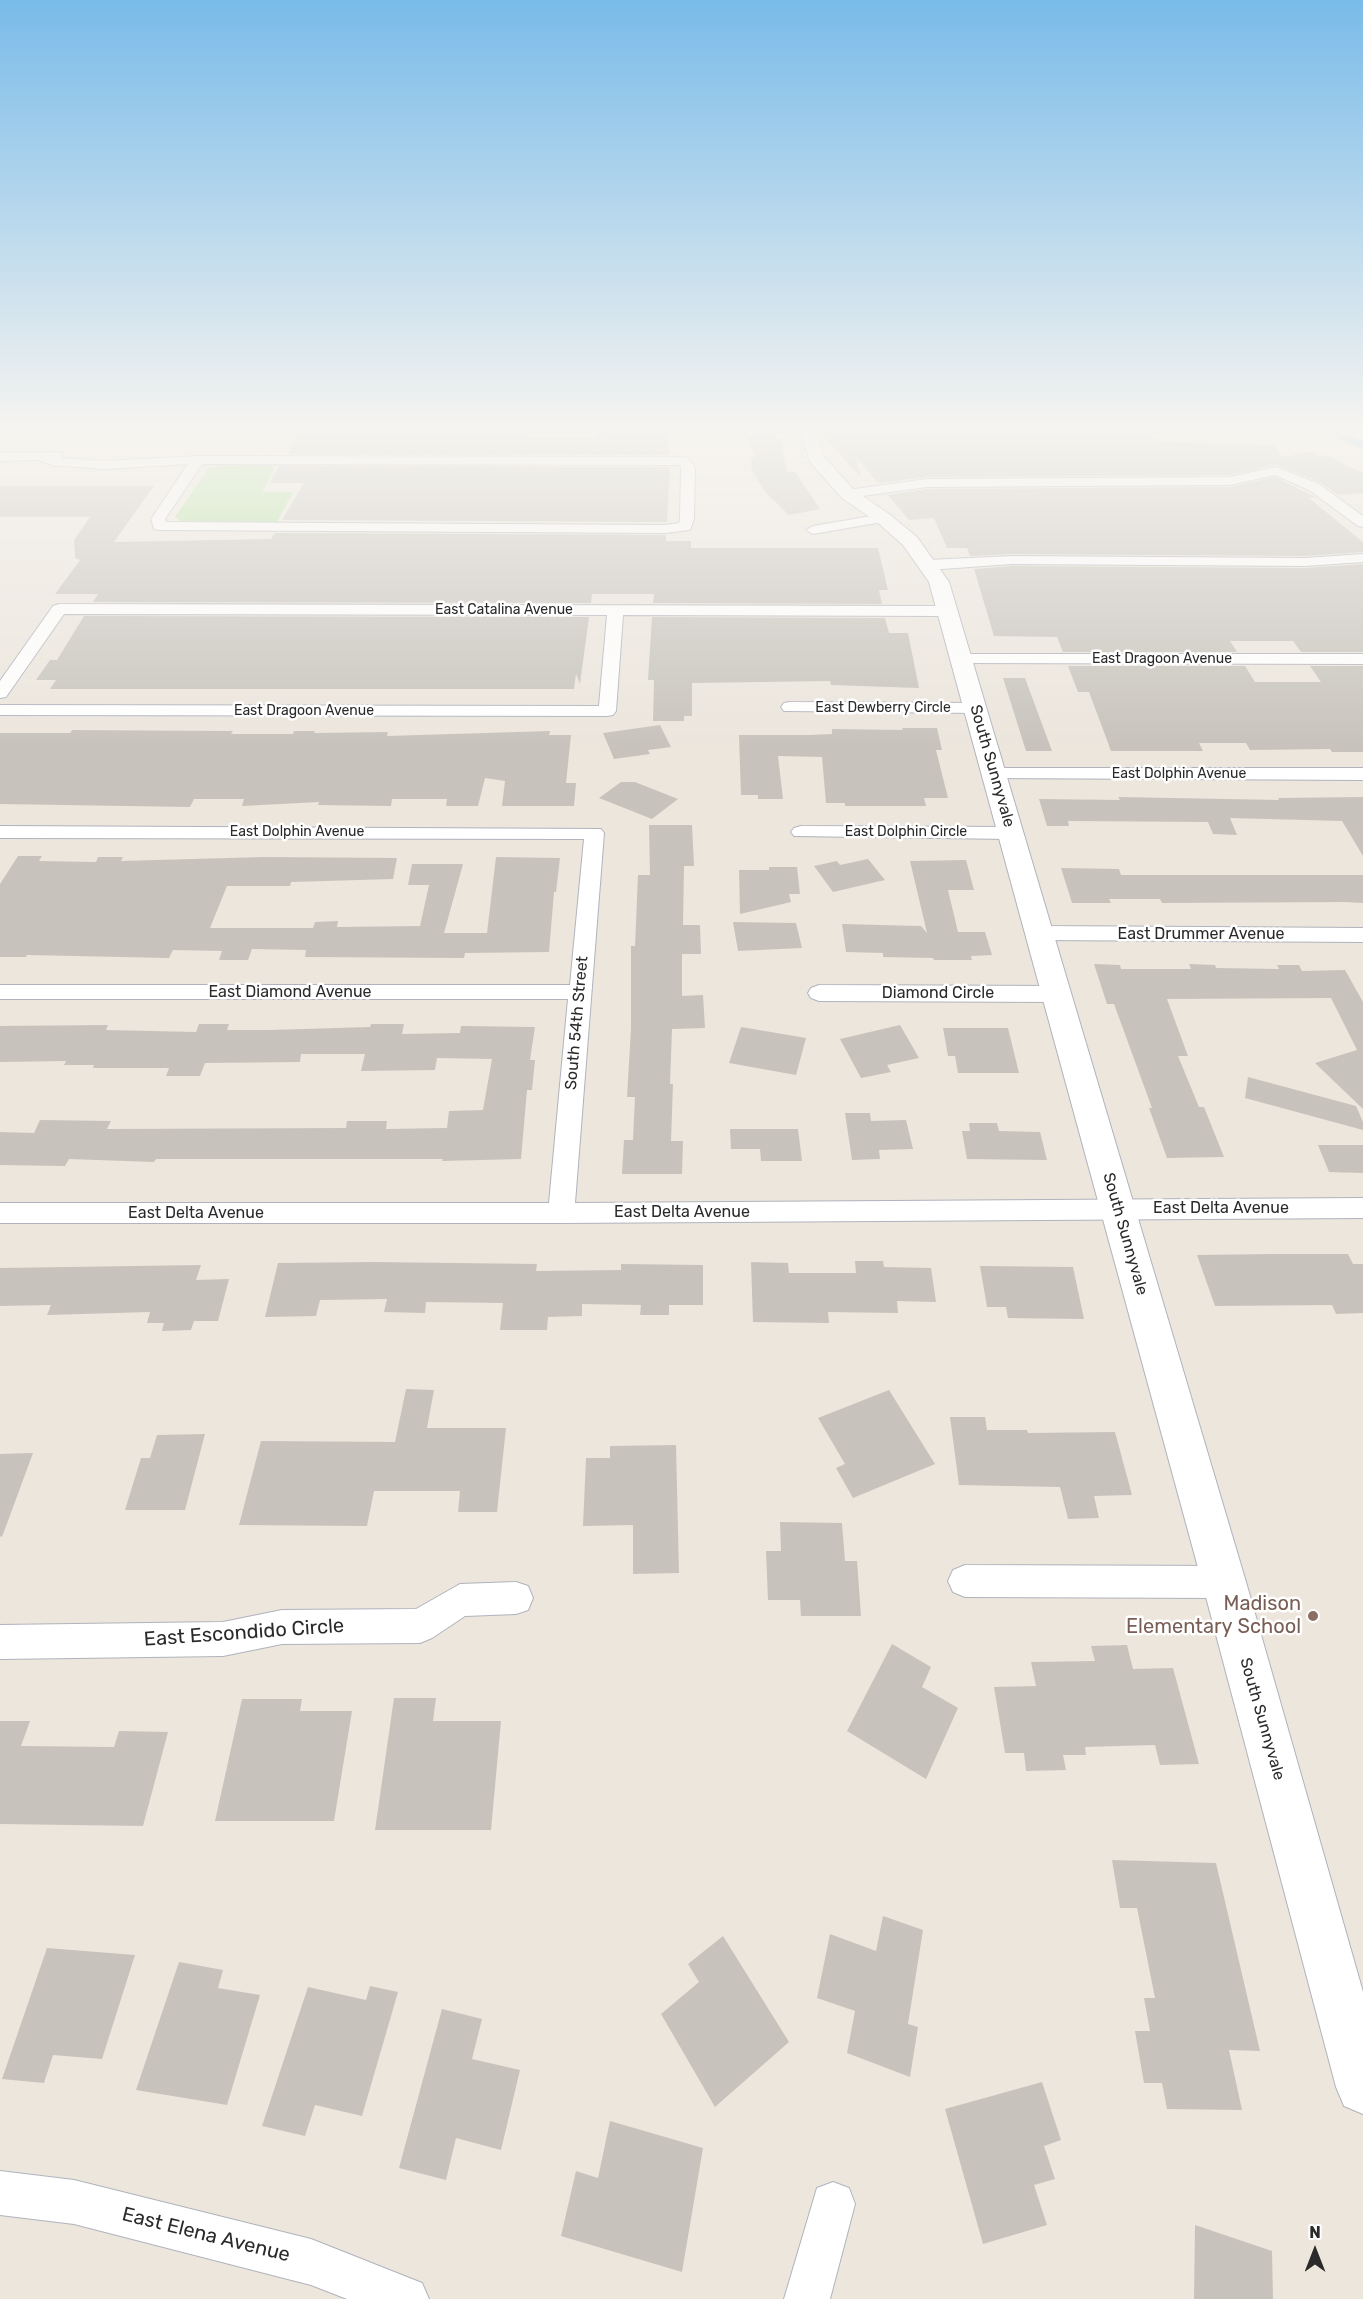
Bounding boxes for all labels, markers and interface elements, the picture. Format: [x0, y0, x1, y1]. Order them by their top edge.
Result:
street label: East Catalina Avenue [435, 602, 573, 618]
street label: East Dragoon Avenue [1092, 651, 1232, 667]
street label: East Dewberry Circle [815, 700, 951, 716]
street label: East Dragoon Avenue [234, 703, 374, 719]
street label: South Sunnyvale [965, 703, 1019, 829]
street label: East Dolphin Avenue [1112, 766, 1246, 782]
street label: East Dolphin Avenue [230, 824, 364, 840]
street label: East Dolphin Circle [845, 824, 967, 840]
street label: East Drummer Avenue [1117, 924, 1285, 944]
street label: South 54th Street [562, 955, 592, 1091]
street label: East Diamond Avenue [208, 982, 372, 1002]
street label: Diamond Circle [882, 983, 994, 1003]
street label: South Sunnyvale [1098, 1171, 1152, 1297]
street label: East Delta Avenue [1153, 1198, 1289, 1218]
street label: East Delta Avenue [614, 1202, 750, 1222]
street label: East Delta Avenue [128, 1203, 264, 1223]
place label: Madison Elementary School [1126, 1592, 1301, 1639]
marker: Madison Elementary School [1306, 1609, 1320, 1623]
street label: East Escondido Circle [143, 1614, 345, 1652]
street label: South Sunnyvale [1235, 1656, 1289, 1782]
street label: East Elena Avenue [119, 2203, 293, 2267]
north arrow [1285, 2221, 1345, 2281]
text: N [1309, 2223, 1321, 2242]

